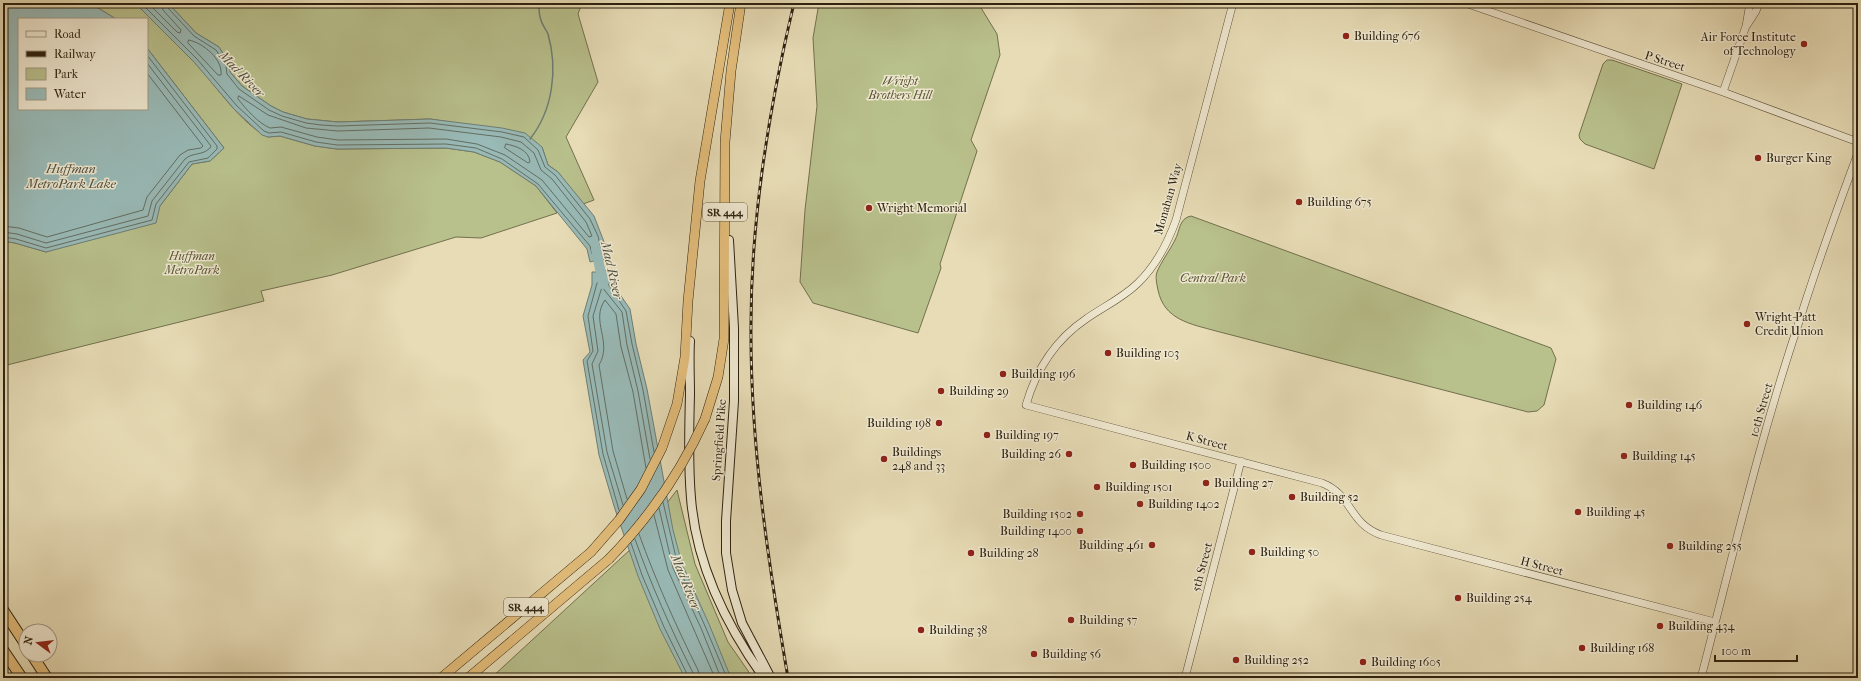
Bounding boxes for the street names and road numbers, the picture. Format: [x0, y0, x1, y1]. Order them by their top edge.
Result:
street label: P Street [1643, 48, 1688, 74]
street label: Monahan Way [1151, 161, 1185, 236]
road number: SR 444 [703, 203, 747, 221]
street label: 10th Street [1747, 380, 1776, 439]
street label: Springfield Pike [709, 398, 729, 482]
street label: K Street [1184, 429, 1230, 454]
street label: 5th Street [1189, 540, 1215, 593]
street label: H Street [1519, 554, 1566, 579]
road number: SR 444 [504, 598, 548, 616]

